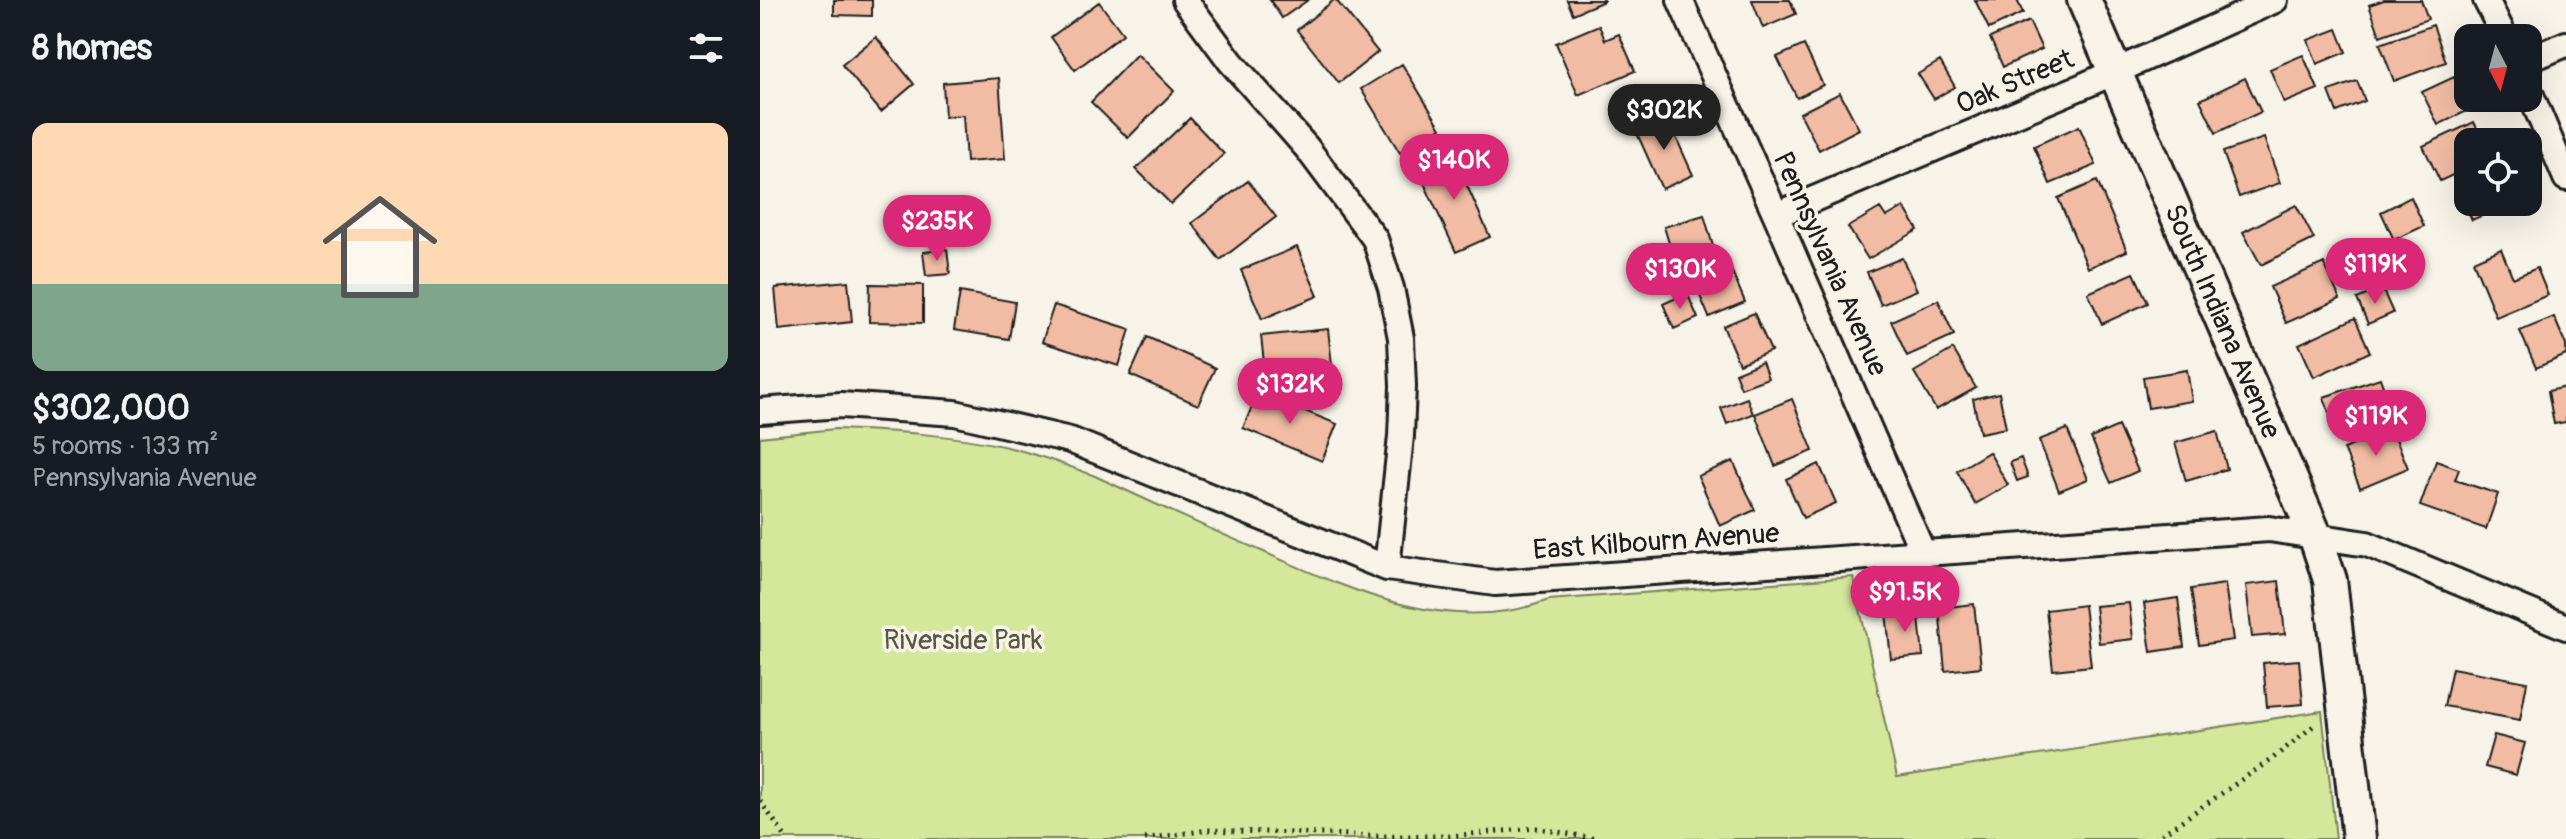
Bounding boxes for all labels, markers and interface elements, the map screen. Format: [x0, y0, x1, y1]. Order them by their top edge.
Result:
north arrow [2454, 24, 2542, 112]
map controls [2454, 24, 2542, 216]
icon: filters [684, 26, 728, 70]
text: 8 homes [32, 27, 152, 70]
street label: Oak Street [1951, 41, 2080, 122]
pin: $302K [1608, 84, 1720, 152]
text: $302K [1626, 94, 1702, 126]
button: locate [2454, 128, 2542, 216]
pin: $140K [1398, 134, 1510, 202]
text: $140K [1418, 144, 1490, 176]
street label: Pennsylvania Avenue [1765, 146, 1895, 382]
icon: home [308, 175, 452, 319]
pin: $235K [881, 195, 993, 263]
street label: South Indiana Avenue [2157, 199, 2289, 444]
text: $235K [901, 205, 973, 237]
pin: $119K [2319, 238, 2431, 306]
pin: $130K [1624, 243, 1736, 311]
text: $119K [2343, 248, 2407, 280]
text: $130K [1644, 253, 1716, 285]
pin: $132K [1234, 358, 1346, 426]
text: $132K [1256, 368, 1324, 400]
text: $302,000 [32, 387, 190, 430]
pin: $119K [2320, 390, 2432, 458]
text: $119K [2344, 400, 2408, 432]
text: 5 rooms · 133 m² [32, 430, 218, 462]
text: Pennsylvania Avenue [32, 462, 256, 494]
street label: East Kilbourn Avenue [1532, 516, 1781, 568]
pin: $91.5K [1840, 566, 1970, 634]
text: $91.5K [1868, 576, 1942, 608]
park label: Riverside Park [884, 623, 1043, 658]

